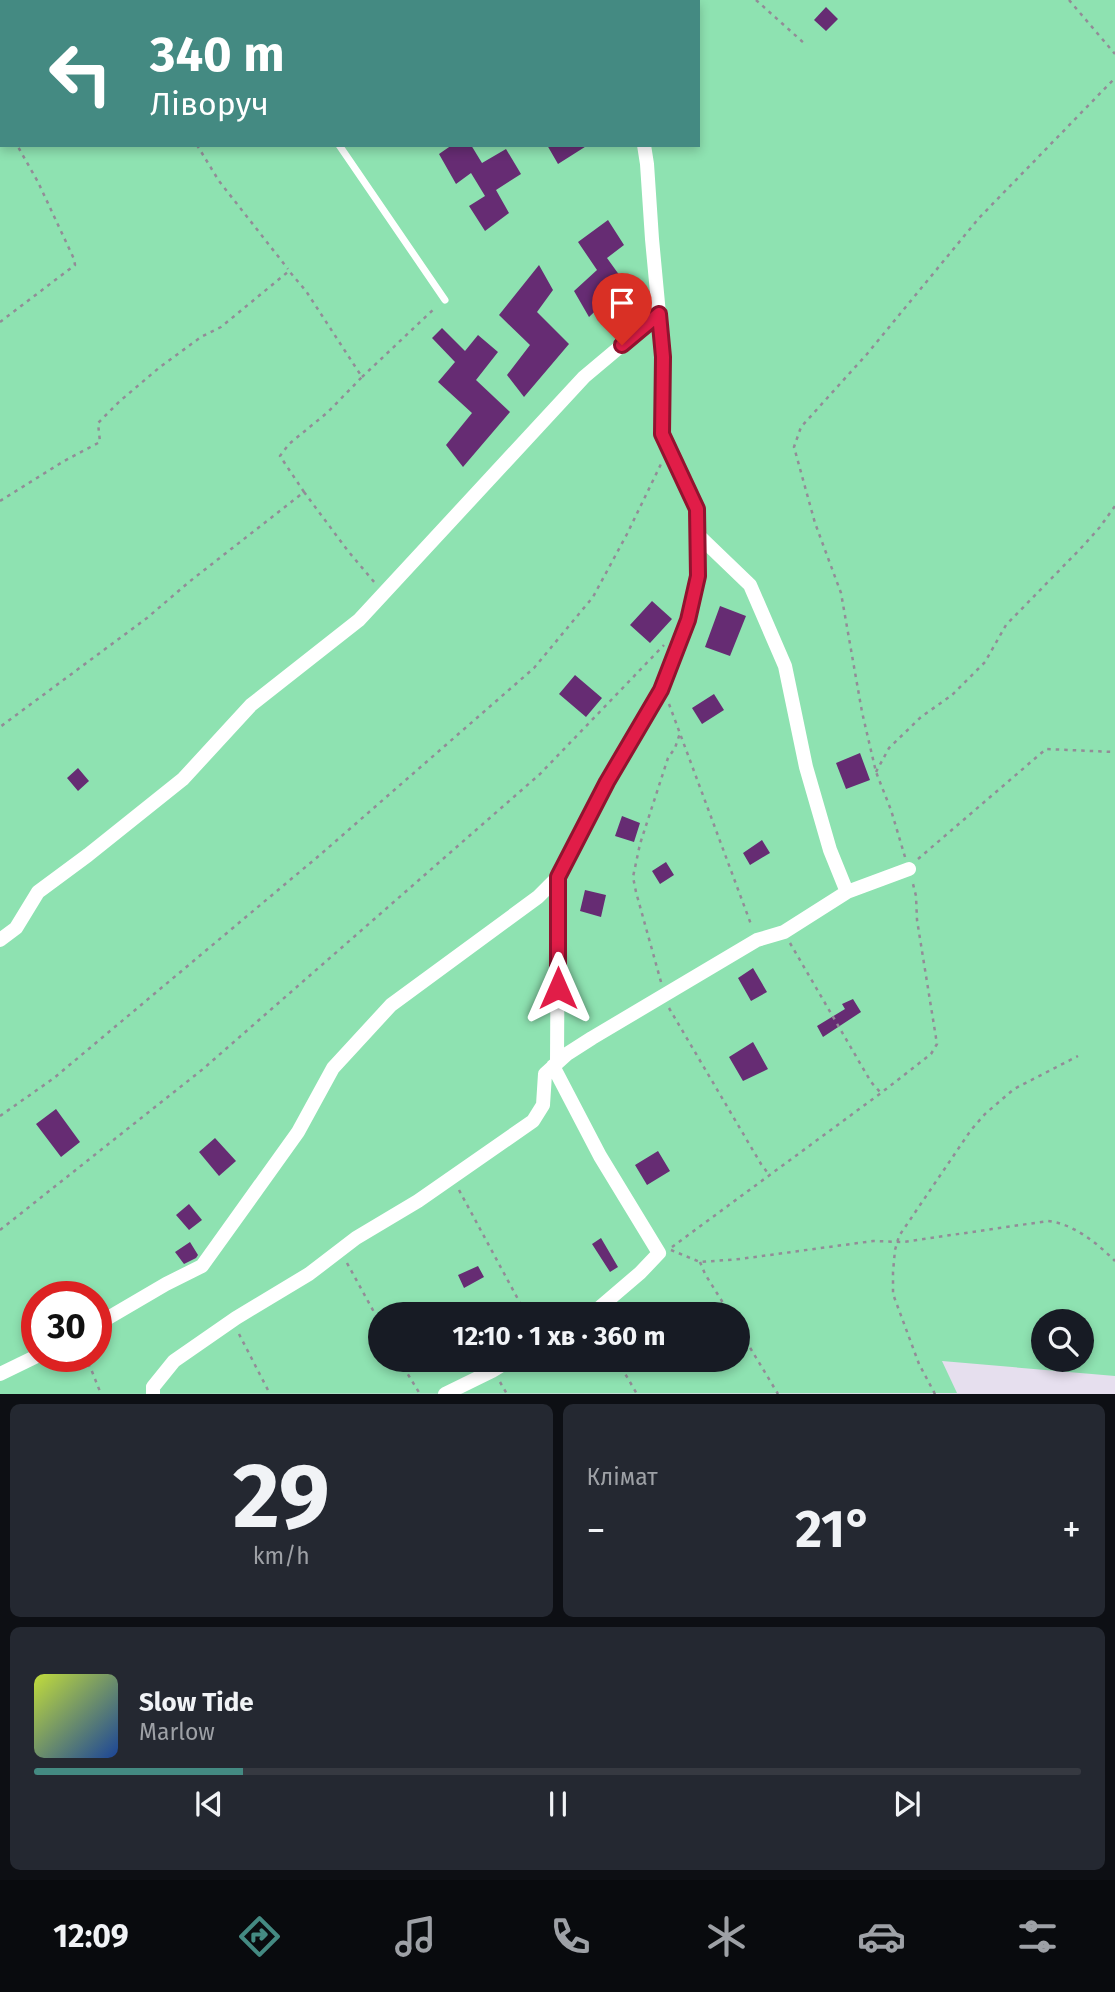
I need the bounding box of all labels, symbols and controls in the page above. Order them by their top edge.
text: 340 m [150,25,285,84]
icon: left [35,28,126,119]
text: Ліворуч [150,85,269,123]
pin [592,273,652,345]
icon: arrive [603,284,641,322]
position arrow [521,951,595,1025]
speed limit sign: 30 [21,1281,112,1372]
map controls [1031,1309,1094,1372]
button: search [1031,1309,1094,1372]
text: 12:10 · 1 хв · 360 m [453,1321,665,1352]
text: 29 [233,1442,330,1551]
text: Клімат [587,1463,658,1491]
text: 21° [795,1498,872,1561]
text: − [587,1507,606,1553]
text: + [1062,1507,1081,1553]
text: km/h [253,1542,310,1570]
text: Slow Tide [139,1687,254,1718]
text: Marlow [139,1718,215,1746]
icon: previous [190,1785,228,1823]
icon: pause [539,1785,577,1823]
icon: next [888,1785,926,1823]
icon: directions [235,1912,284,1961]
icon: music [391,1912,440,1961]
icon: phone [546,1912,595,1961]
icon: climate [702,1912,751,1961]
icon: car [857,1912,906,1961]
icon: filters [1013,1912,1062,1961]
text: 12:09 [53,1917,129,1955]

